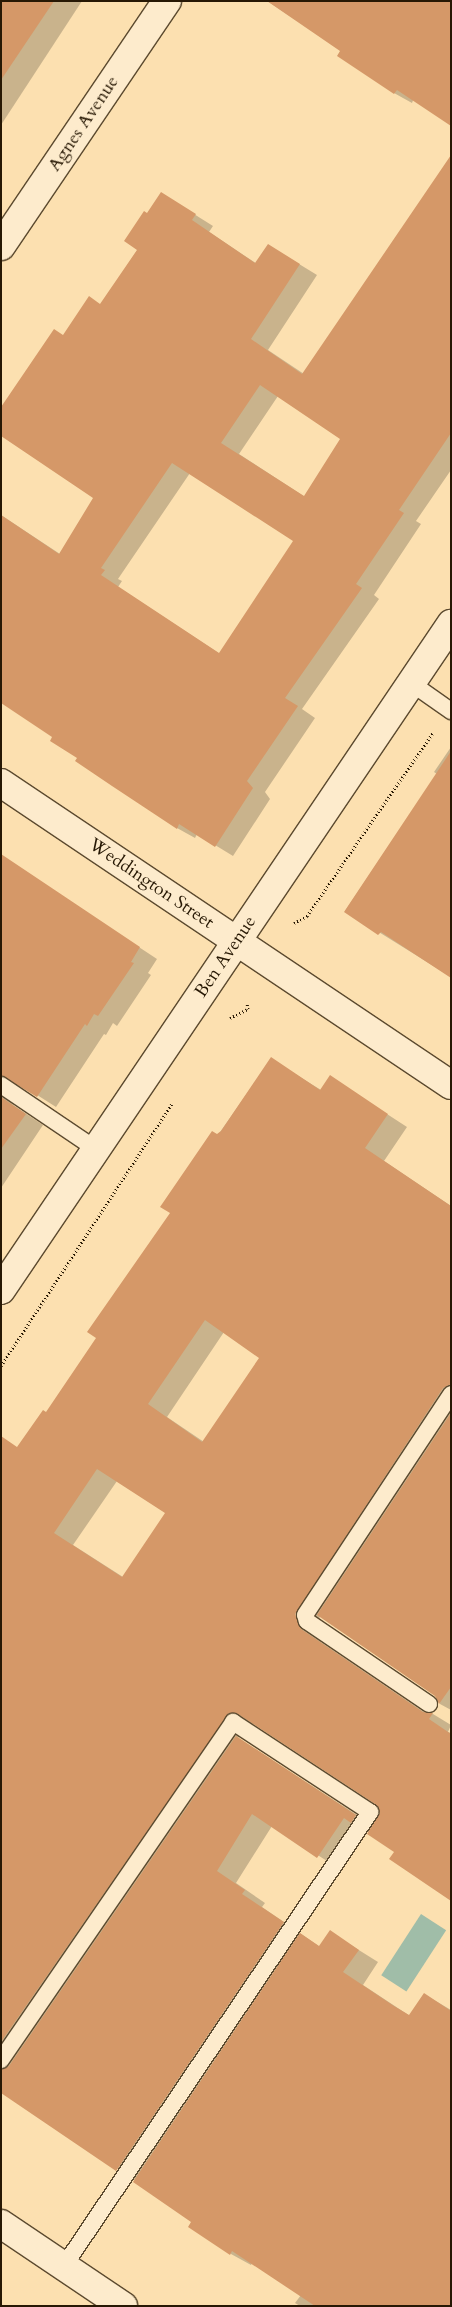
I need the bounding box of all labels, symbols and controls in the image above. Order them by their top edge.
street label: Agnes Avenue [44,72,124,176]
street label: Weddington Street [84,834,218,934]
street label: Ben Avenue [191,912,261,1002]

